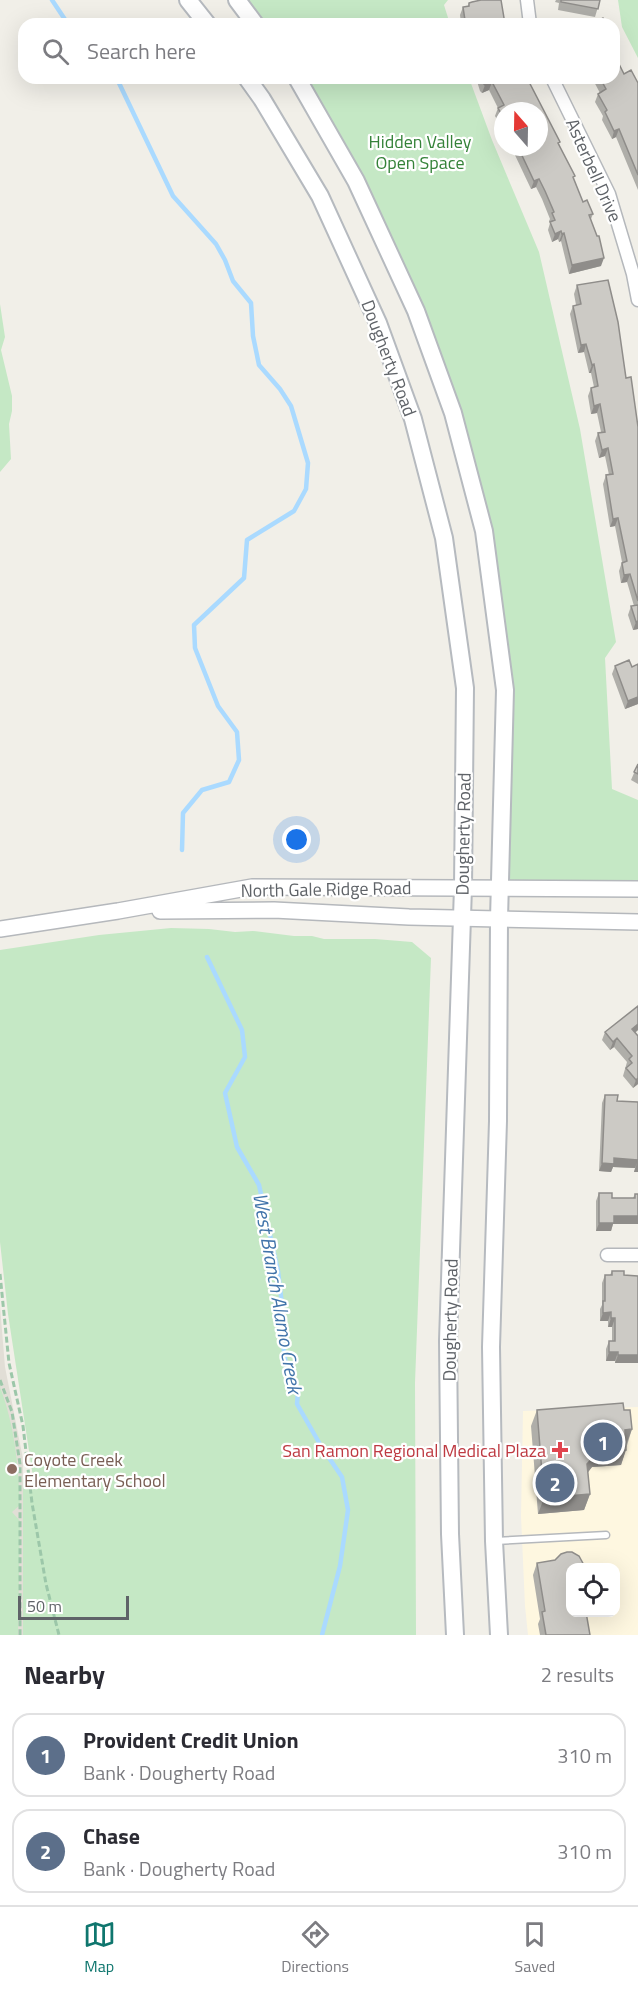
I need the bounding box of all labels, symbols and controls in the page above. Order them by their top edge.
search box [18,18,620,84]
text: Search here [87,34,196,68]
icon: search [39,35,72,68]
north arrow [494,102,548,156]
street label: Asterbell Drive [559,114,629,226]
park label: Hidden Valley Open Space [369,128,472,176]
street label: Dougherty Road [354,296,424,420]
street label: Dougherty Road [448,772,478,896]
your location [282,825,311,854]
street label: North Gale Ridge Road [240,874,412,904]
water label: West Branch Alamo Creek [245,1190,311,1398]
street label: Dougherty Road [435,1258,465,1382]
pin: 1 [584,1420,622,1464]
place label: San Ramon Regional Medical Plaza [282,1437,546,1464]
marker: San Ramon Regional Medical Plaza [551,1441,569,1459]
place label: Coyote Creek Elementary School [24,1446,166,1494]
pin: 2 [536,1460,574,1506]
marker: Coyote Creek Elementary School [5,1462,19,1476]
map controls [566,1563,620,1617]
button: locate [566,1563,620,1617]
scale bar [18,1593,129,1620]
text: 50 m [27,1594,62,1618]
text: Nearby [24,1655,105,1694]
text: 2 results [541,1659,614,1690]
text: Provident Credit Union [83,1723,299,1757]
text: 1 [40,1740,51,1771]
text: 310 m [557,1740,612,1771]
text: Bank · Dougherty Road [83,1757,275,1788]
text: Chase [83,1819,140,1853]
text: 2 [40,1836,51,1867]
text: 310 m [557,1836,612,1867]
text: Bank · Dougherty Road [83,1853,275,1884]
tab: Map [83,1918,116,1978]
tab: Directions [281,1918,349,1978]
tab: Saved [515,1918,555,1978]

